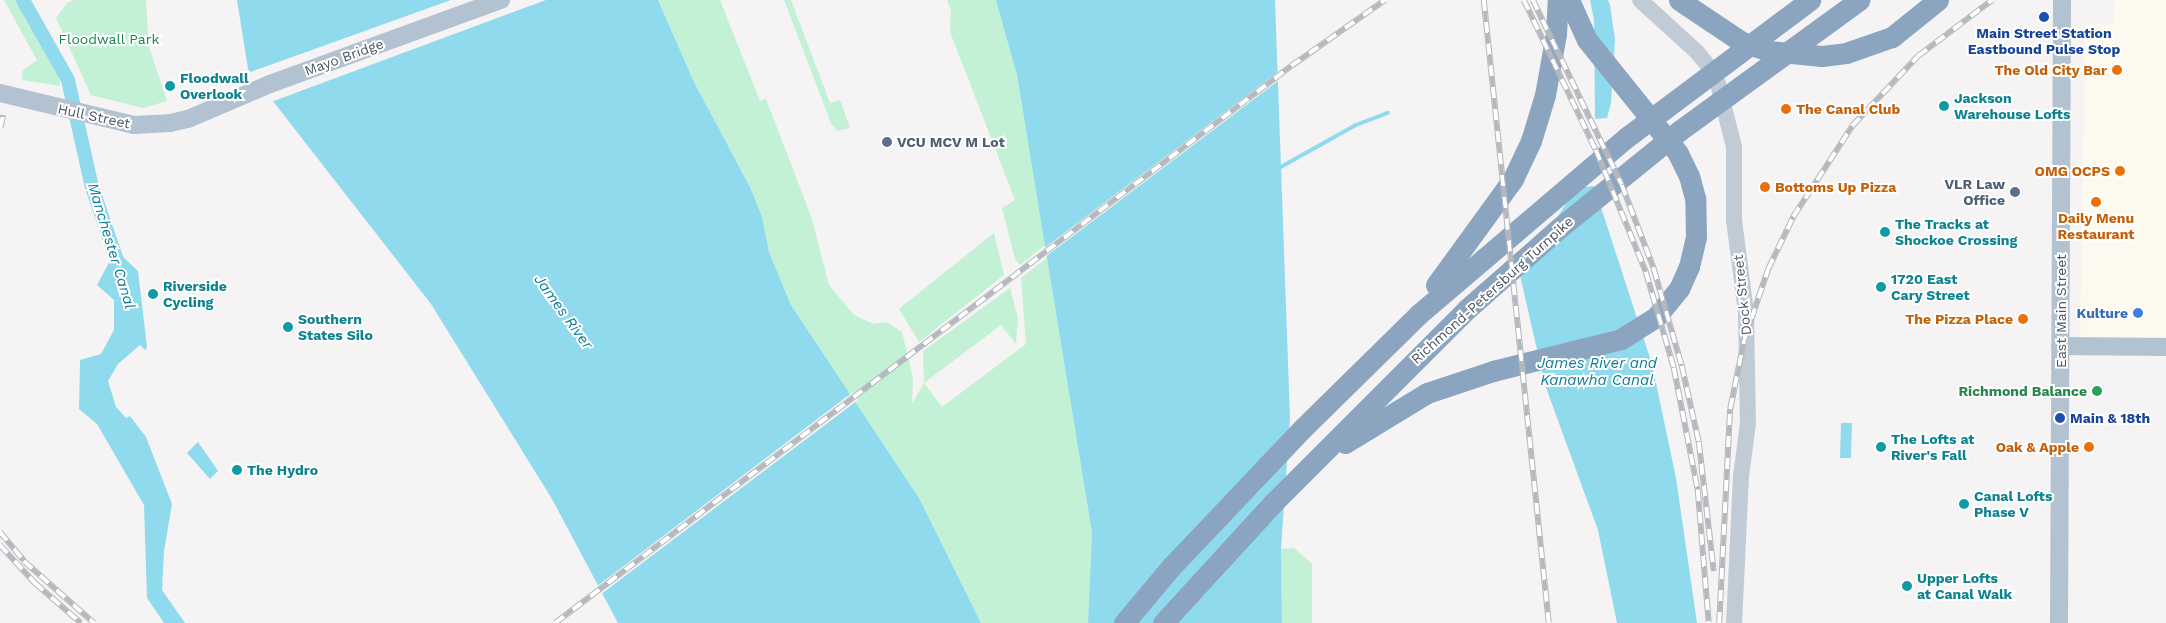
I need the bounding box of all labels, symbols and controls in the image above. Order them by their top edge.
marker: Main Street Station Eastbound Pulse Stop [2038,11,2050,23]
place label: Main Street Station Eastbound Pulse Stop [1968,25,2120,58]
park label: Floodwall Park [58,31,160,47]
street label: Mayo Bridge [302,35,386,79]
place label: The Old City Bar [1994,62,2107,78]
marker: The Old City Bar [2111,64,2123,76]
place label: Floodwall Overlook [180,70,248,102]
marker: Floodwall Overlook [164,80,176,92]
place label: Jackson Warehouse Lofts [1954,90,2070,122]
street label: Hull Street [56,100,132,132]
marker: Jackson Warehouse Lofts [1938,100,1950,112]
place label: The Canal Club [1796,101,1900,117]
marker: The Canal Club [1780,103,1792,115]
place label: VCU MCV M Lot [897,134,1005,150]
marker: VCU MCV M Lot [881,136,893,148]
place label: OMG OCPS [2035,163,2110,179]
marker: OMG OCPS [2114,165,2126,177]
place label: VLR Law Office [1944,176,2005,208]
place label: Bottoms Up Pizza [1775,179,1896,195]
water label: Manchester Canal [83,181,139,311]
marker: Bottoms Up Pizza [1759,181,1771,193]
marker: VLR Law Office [2009,186,2021,198]
marker: Daily Menu Restaurant [2090,196,2102,208]
place label: Daily Menu Restaurant [2058,210,2134,242]
street label: Richmond-Petersburg Turnpike [1407,213,1577,367]
place label: The Tracks at Shockoe Crossing [1895,216,2017,248]
marker: The Tracks at Shockoe Crossing [1879,226,1891,238]
street label: Dock Street [1729,254,1755,336]
street label: East Main Street [2053,254,2069,368]
water label: James River [530,271,596,353]
place label: 1720 East Cary Street [1891,271,1970,304]
place label: Riverside Cycling [163,278,227,310]
marker: 1720 East Cary Street [1875,281,1887,293]
marker: Riverside Cycling [147,288,159,300]
place label: Kulture [2077,305,2128,321]
marker: Kulture [2132,307,2144,319]
place label: Southern States Silo [298,311,373,344]
place label: The Pizza Place [1905,311,2013,327]
marker: The Pizza Place [2017,313,2029,325]
marker: Southern States Silo [282,321,294,333]
water label: James River and Kanawha Canal [1537,354,1657,389]
place label: Richmond Balance [1958,383,2087,399]
marker: Richmond Balance [2091,385,2103,397]
place label: Main & 18th [2070,410,2150,426]
marker: Main & 18th [2054,412,2066,424]
place label: The Lofts at River's Fall [1891,431,1974,464]
place label: Oak & Apple [1995,439,2079,455]
marker: The Lofts at River's Fall [1875,441,1887,453]
marker: Oak & Apple [2083,441,2095,453]
place label: The Hydro [247,462,318,478]
marker: The Hydro [231,464,243,476]
place label: Canal Lofts Phase V [1974,488,2053,520]
marker: Canal Lofts Phase V [1958,498,1970,510]
place label: Upper Lofts at Canal Walk [1917,570,2013,602]
marker: Upper Lofts at Canal Walk [1901,580,1913,592]

